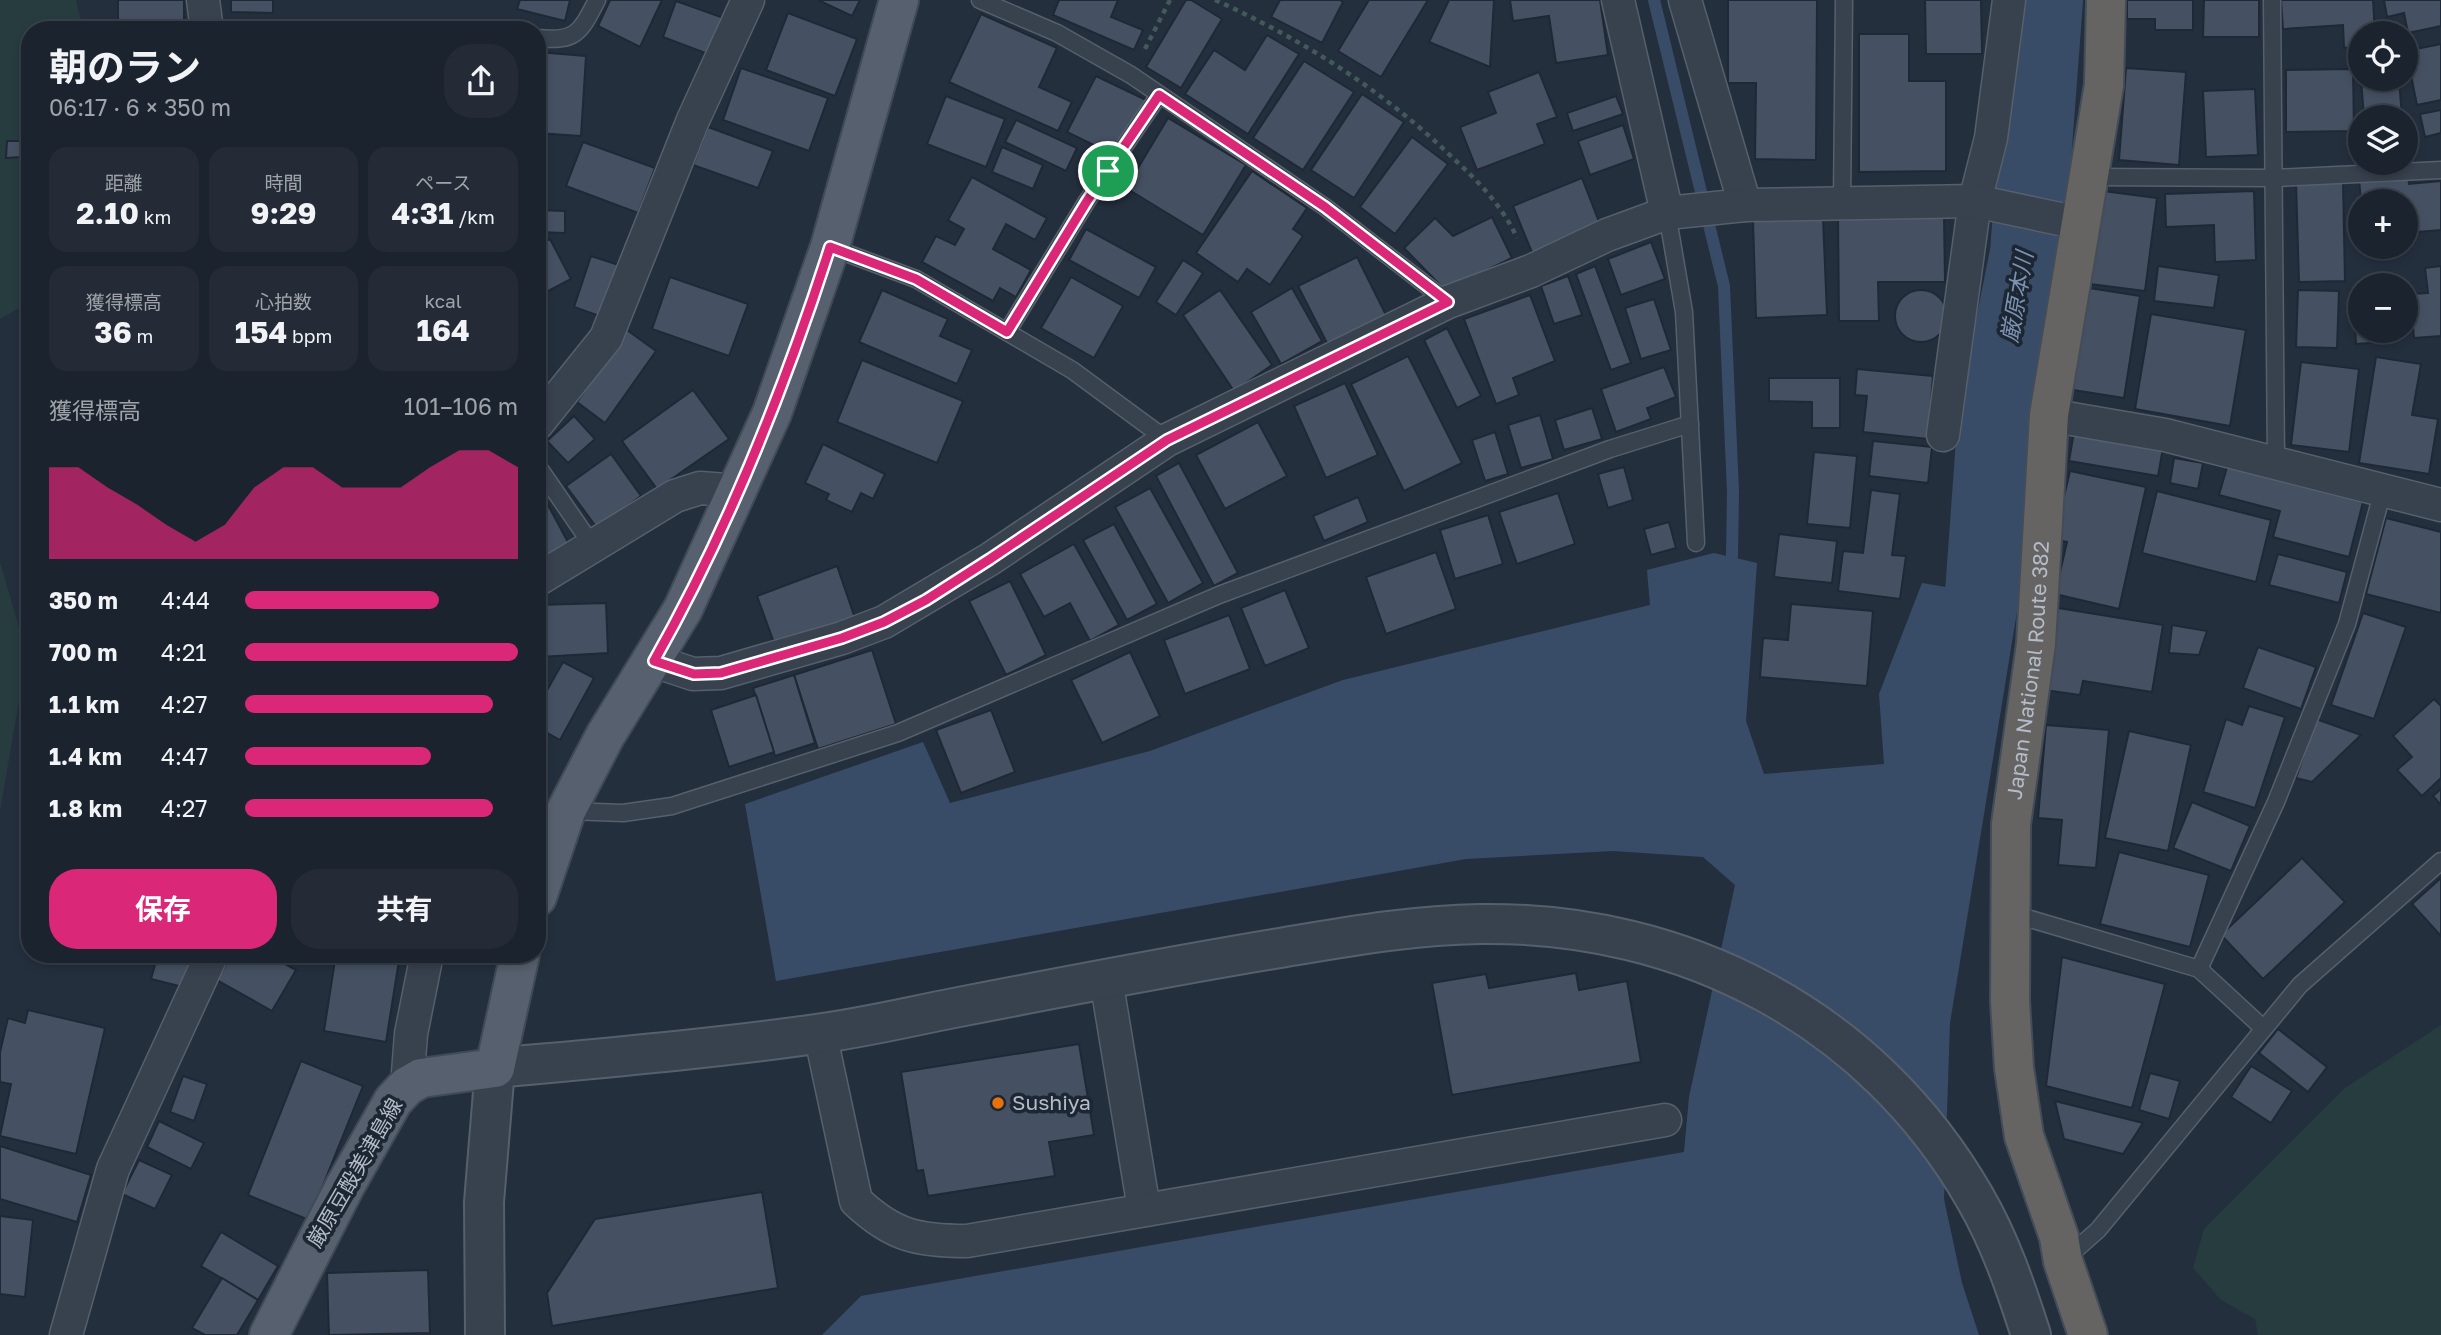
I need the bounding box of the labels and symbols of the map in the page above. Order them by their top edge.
pin [1078,141,1138,201]
water label: 厳原本川 [1994,246,2038,345]
street label: Japan National Route 382 [2001,540,2054,801]
place label: Sushiya [1012,1089,1091,1115]
street label: 厳原豆酘美津島線 [301,1093,407,1252]
marker: Sushiya [990,1095,1006,1111]

